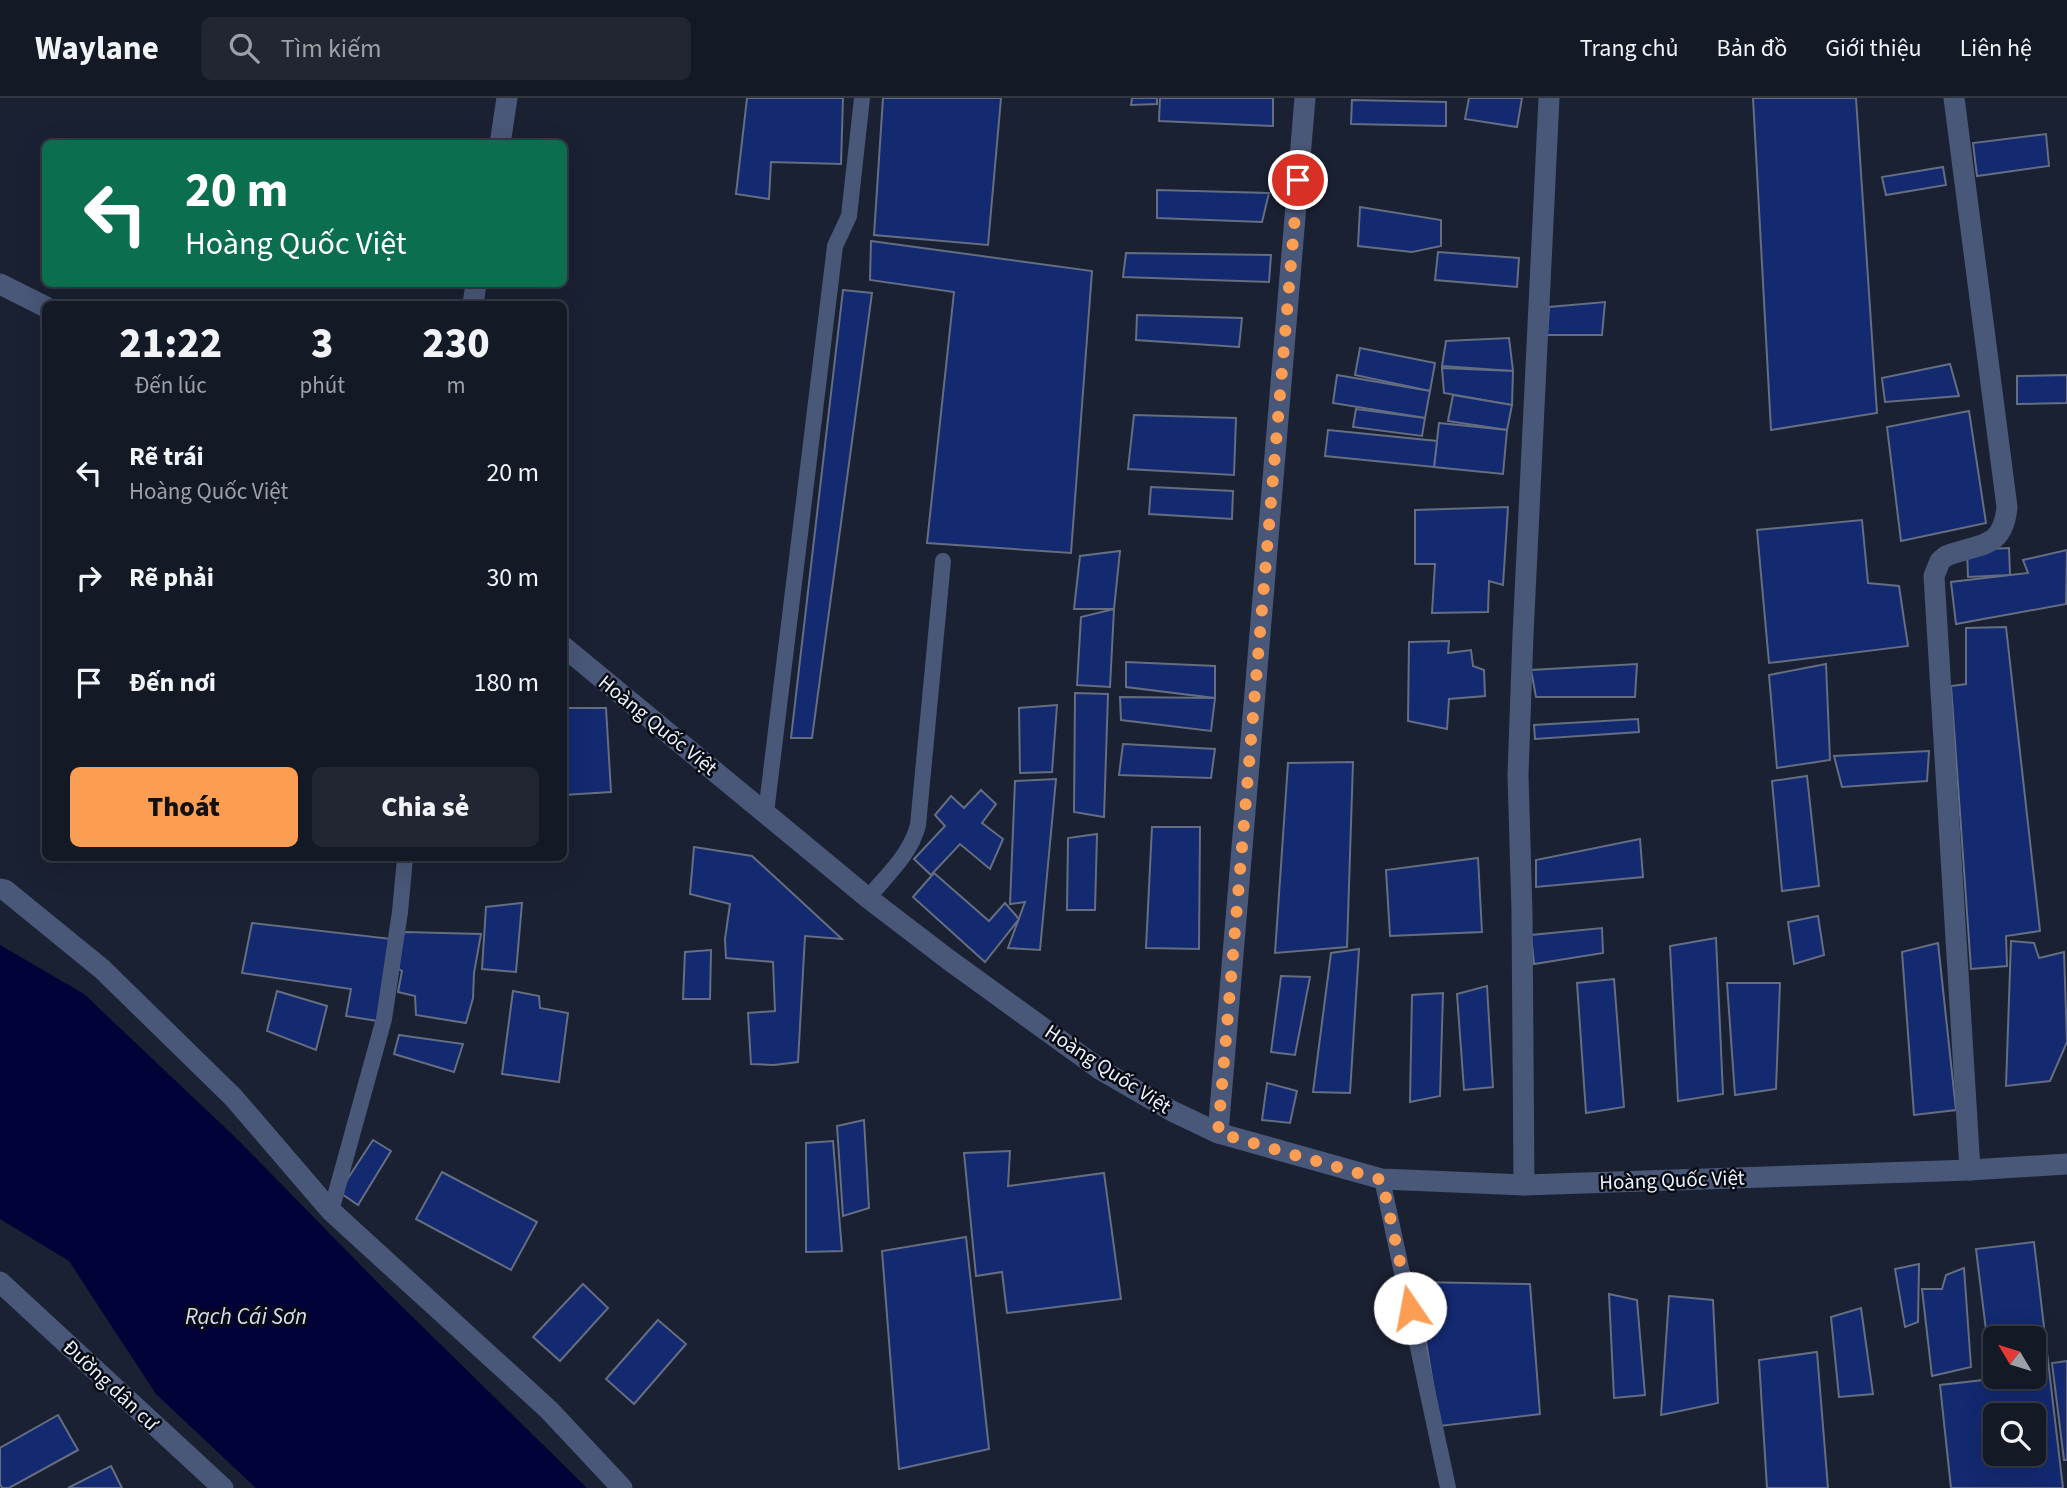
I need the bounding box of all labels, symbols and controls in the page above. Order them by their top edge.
search box [201,17,691,80]
text: Waylane [35,25,159,72]
icon: search [225,29,263,67]
text: Tìm kiếm [281,30,382,67]
text: Trang chủ [1580,31,1679,66]
text: Bản đồ [1717,31,1787,66]
text: Giới thiệu [1825,31,1922,66]
text: Liên hệ [1960,31,2032,66]
pin [1268,150,1328,210]
text: 20 m [185,156,289,226]
icon: arrive [1279,161,1317,199]
icon: left [70,168,161,259]
text: Hoàng Quốc Việt [185,221,407,267]
text: 21:22 [119,314,222,374]
text: 3 [311,314,333,374]
text: 230 [422,314,490,374]
text: Đến lúc [135,369,207,402]
text: phút [299,369,345,402]
text: m [446,369,466,402]
text: Rẽ trái [129,438,204,475]
icon: left [70,454,108,492]
text: 20 m [486,454,539,491]
text: Hoàng Quốc Việt [129,475,288,508]
icon: right [70,559,108,597]
text: Rẽ phải [129,559,214,596]
text: 30 m [486,559,539,596]
icon: arrive [70,664,108,702]
text: Đến nơi [129,664,216,701]
text: 180 m [473,664,539,701]
street label: Hoàng Quốc Việt [592,668,724,782]
button: Thoát [70,767,298,847]
button: Chia sẻ [312,767,539,847]
street label: Hoàng Quốc Việt [1039,1017,1177,1121]
street label: Hoàng Quốc Việt [1599,1162,1745,1198]
position arrow [1373,1271,1447,1345]
water label: Rạch Cái Sơn [185,1300,307,1333]
north arrow [1983,1326,2046,1390]
map controls [1983,1326,2046,1466]
street label: Đường dân cư [56,1333,166,1438]
button: search [1983,1403,2046,1466]

